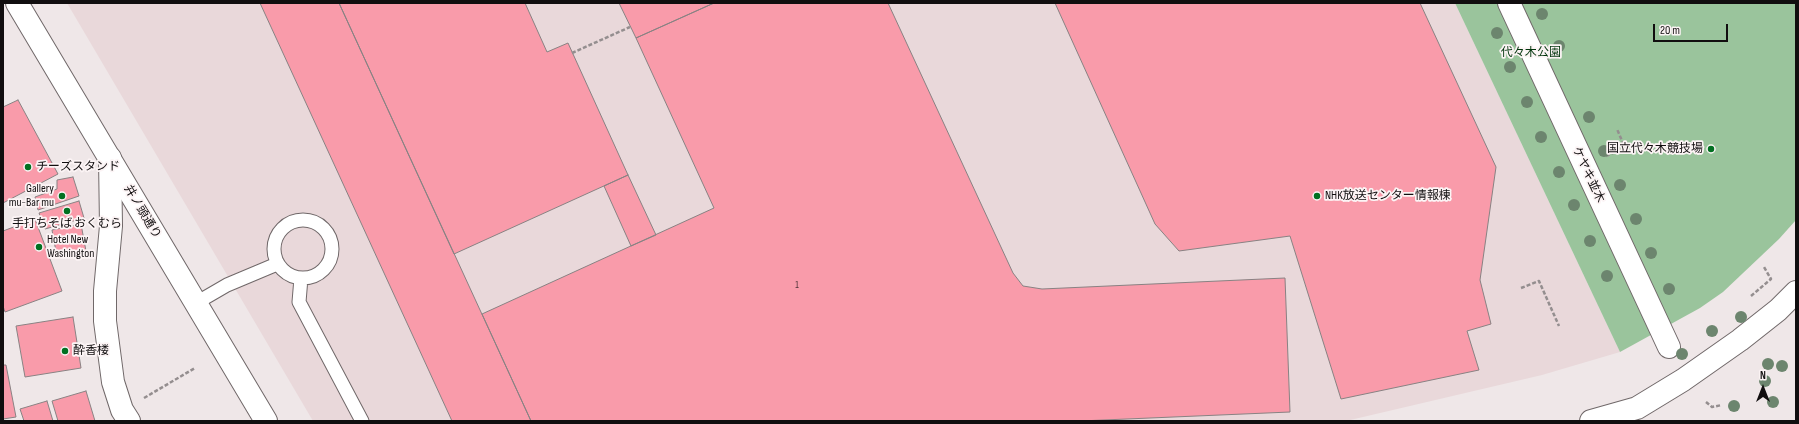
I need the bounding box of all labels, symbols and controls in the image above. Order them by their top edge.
scale bar [1655,16,1730,42]
text: 20 m [1660,23,1680,38]
park label: 代々木公園 [1501,46,1561,60]
place label: 国立代々木競技場 [1607,142,1703,156]
marker: 国立代々木競技場 [1706,144,1716,154]
street label: ケヤキ並木 [1569,145,1607,205]
place label: チーズスタンド [36,160,120,174]
marker: チーズスタンド [23,162,33,172]
place label: Gallery mu-Bar mu [9,182,54,210]
street label: 井ノ頭通り [120,183,164,241]
place label: NHK放送センター情報棟 [1325,189,1451,203]
marker: Gallery mu-Bar mu [57,191,67,201]
marker: NHK放送センター情報棟 [1312,191,1322,201]
marker: 手打ちそば おくむら [62,206,72,216]
place label: 手打ちそば おくむら [12,217,122,231]
place label: Hotel New Washington [47,233,94,261]
marker: Hotel New Washington [34,242,44,252]
house number: 1 [795,279,799,291]
place label: 酔香楼 [73,344,109,358]
marker: 酔香楼 [60,346,70,356]
north arrow [1743,368,1783,408]
text: N [1760,369,1766,382]

